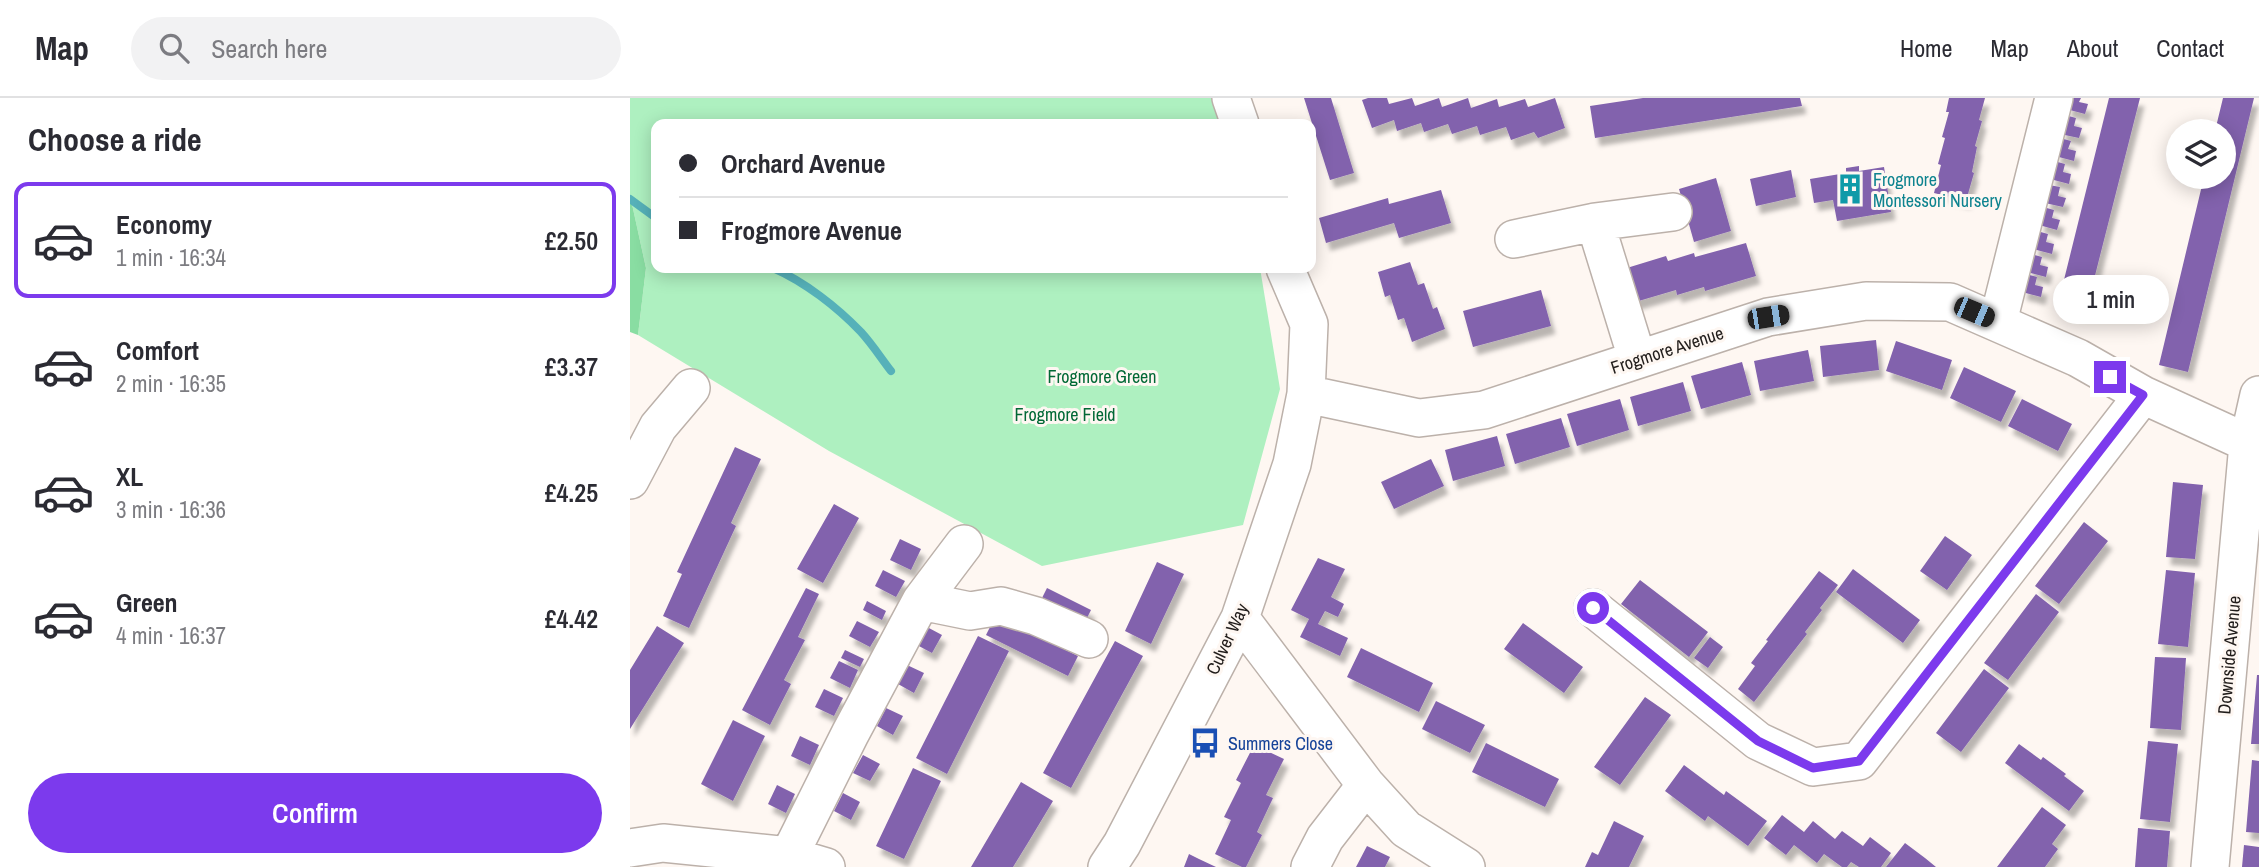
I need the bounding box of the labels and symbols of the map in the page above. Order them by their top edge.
place label: Frogmore Montessori Nursery [1873,167,2002,213]
building icon: Frogmore Montessori Nursery [1833,172,1867,206]
callout: 1 min [2052,275,2168,324]
car [1951,294,1998,330]
car [1746,303,1791,331]
street label: Frogmore Avenue [1607,320,1727,380]
route end [2094,361,2126,393]
park label: Frogmore Green [1047,364,1157,389]
park label: Frogmore Field [1015,402,1115,427]
route start [1577,592,1609,624]
street label: Downside Avenue [2211,595,2247,715]
street label: Culver Way [1200,599,1255,679]
bus stop icon: Summers Close [1188,726,1222,760]
place label: Summers Close [1228,731,1333,756]

